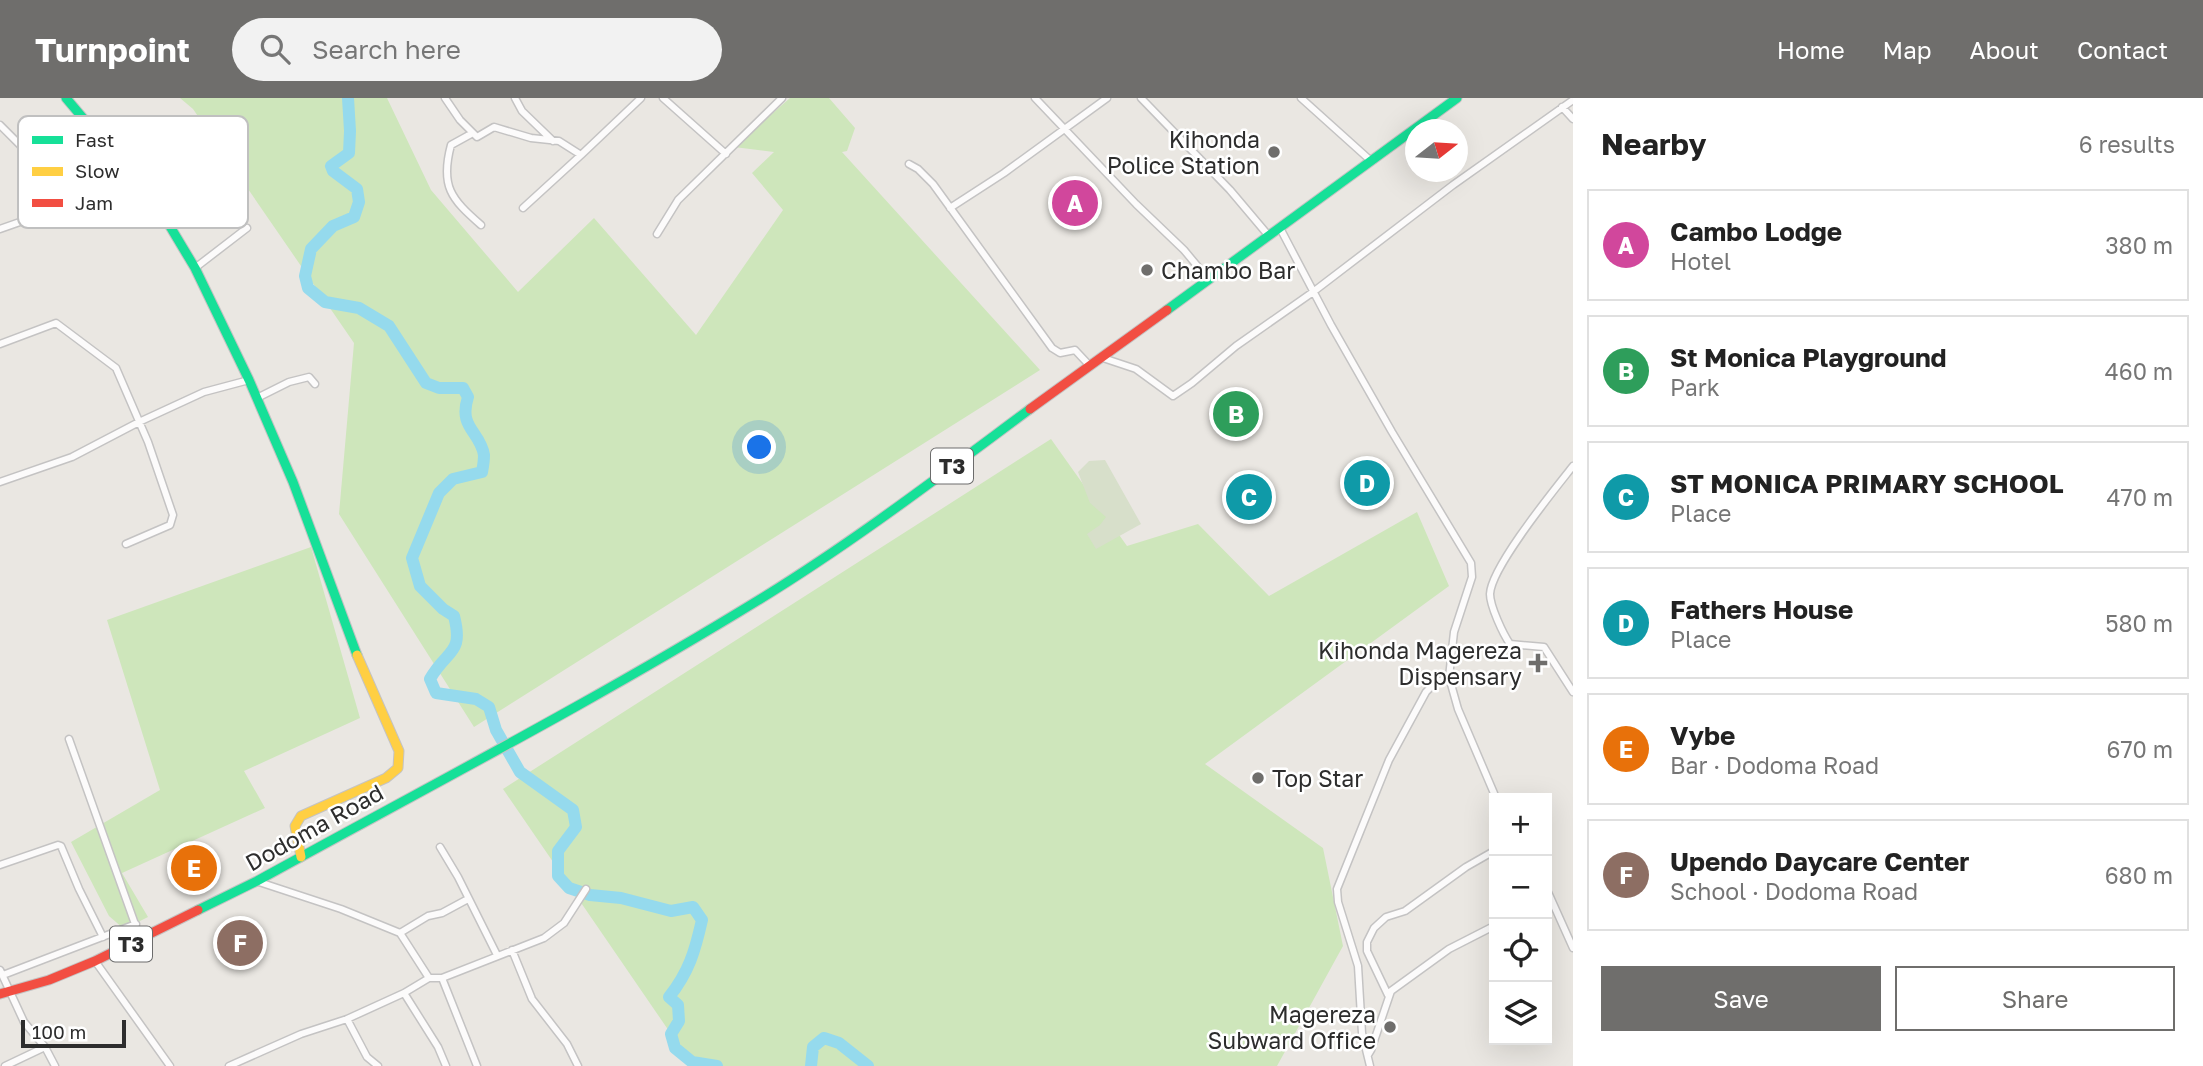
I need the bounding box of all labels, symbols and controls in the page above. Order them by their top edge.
search box [232,18,722,81]
text: Turnpoint [35,30,190,69]
icon: search [256,30,294,68]
text: Search here [312,34,461,65]
text: Home [1777,35,1845,64]
text: Map [1883,35,1932,64]
text: About [1970,35,2039,64]
text: Contact [2077,35,2168,64]
legend [18,116,248,228]
north arrow [1405,119,1468,182]
place label: Kihonda Police Station [1107,125,1260,179]
text: Nearby [1601,126,1706,162]
text: Fast [75,128,114,151]
text: 6 results [2079,130,2175,158]
marker: Kihonda Police Station [1266,144,1282,160]
text: Slow [75,159,120,182]
pin: A [1052,177,1098,229]
text: Jam [75,191,113,214]
text: Cambo Lodge [1670,216,1842,247]
text: A [1618,231,1634,259]
text: 380 m [2105,231,2173,259]
text: Hotel [1670,247,1731,275]
place label: Chambo Bar [1161,256,1295,284]
marker: Chambo Bar [1139,262,1155,278]
text: St Monica Playground [1670,342,1947,373]
text: B [1618,357,1634,385]
text: 460 m [2105,357,2173,385]
text: Park [1670,373,1720,401]
pin: B [1213,388,1259,440]
your location [742,430,776,464]
road number: T3 [931,448,973,484]
pin: D [1344,457,1390,509]
text: ST MONICA PRIMARY SCHOOL [1670,468,2064,499]
pin: C [1226,471,1272,523]
text: C [1618,483,1634,511]
text: 470 m [2106,483,2173,511]
text: Place [1670,499,1731,527]
text: Fathers House [1670,594,1853,625]
text: D [1618,609,1634,637]
text: 580 m [2105,609,2173,637]
text: Place [1670,625,1731,653]
place label: Kihonda Magereza Dispensary [1318,636,1522,690]
marker: Kihonda Magereza Dispensary [1528,653,1548,673]
text: Vybe [1670,720,1735,751]
text: E [1619,735,1633,763]
text: 670 m [2107,735,2173,763]
text: Bar · Dodoma Road [1670,751,1879,779]
place label: Top Star [1272,764,1363,792]
marker: Top Star [1250,770,1266,786]
street label: Dodoma Road [240,778,388,876]
map controls [1489,793,1552,1045]
button: + [1489,793,1552,856]
pin: E [171,842,217,894]
text: Upendo Daycare Center [1670,846,1970,877]
button: − [1489,856,1552,919]
text: F [1619,861,1633,889]
text: 680 m [2105,861,2173,889]
text: School · Dodoma Road [1670,877,1918,905]
pin: F [217,917,263,969]
button: locate [1489,919,1552,982]
road number: T3 [110,926,152,962]
button: Save [1601,966,1881,1031]
button: Share [1895,966,2175,1031]
button: layers [1489,982,1552,1045]
place label: Magereza Subward Office [1208,1000,1376,1054]
scale bar [21,1017,126,1049]
marker: Magereza Subward Office [1382,1019,1398,1035]
text: 100 m [32,1020,86,1043]

